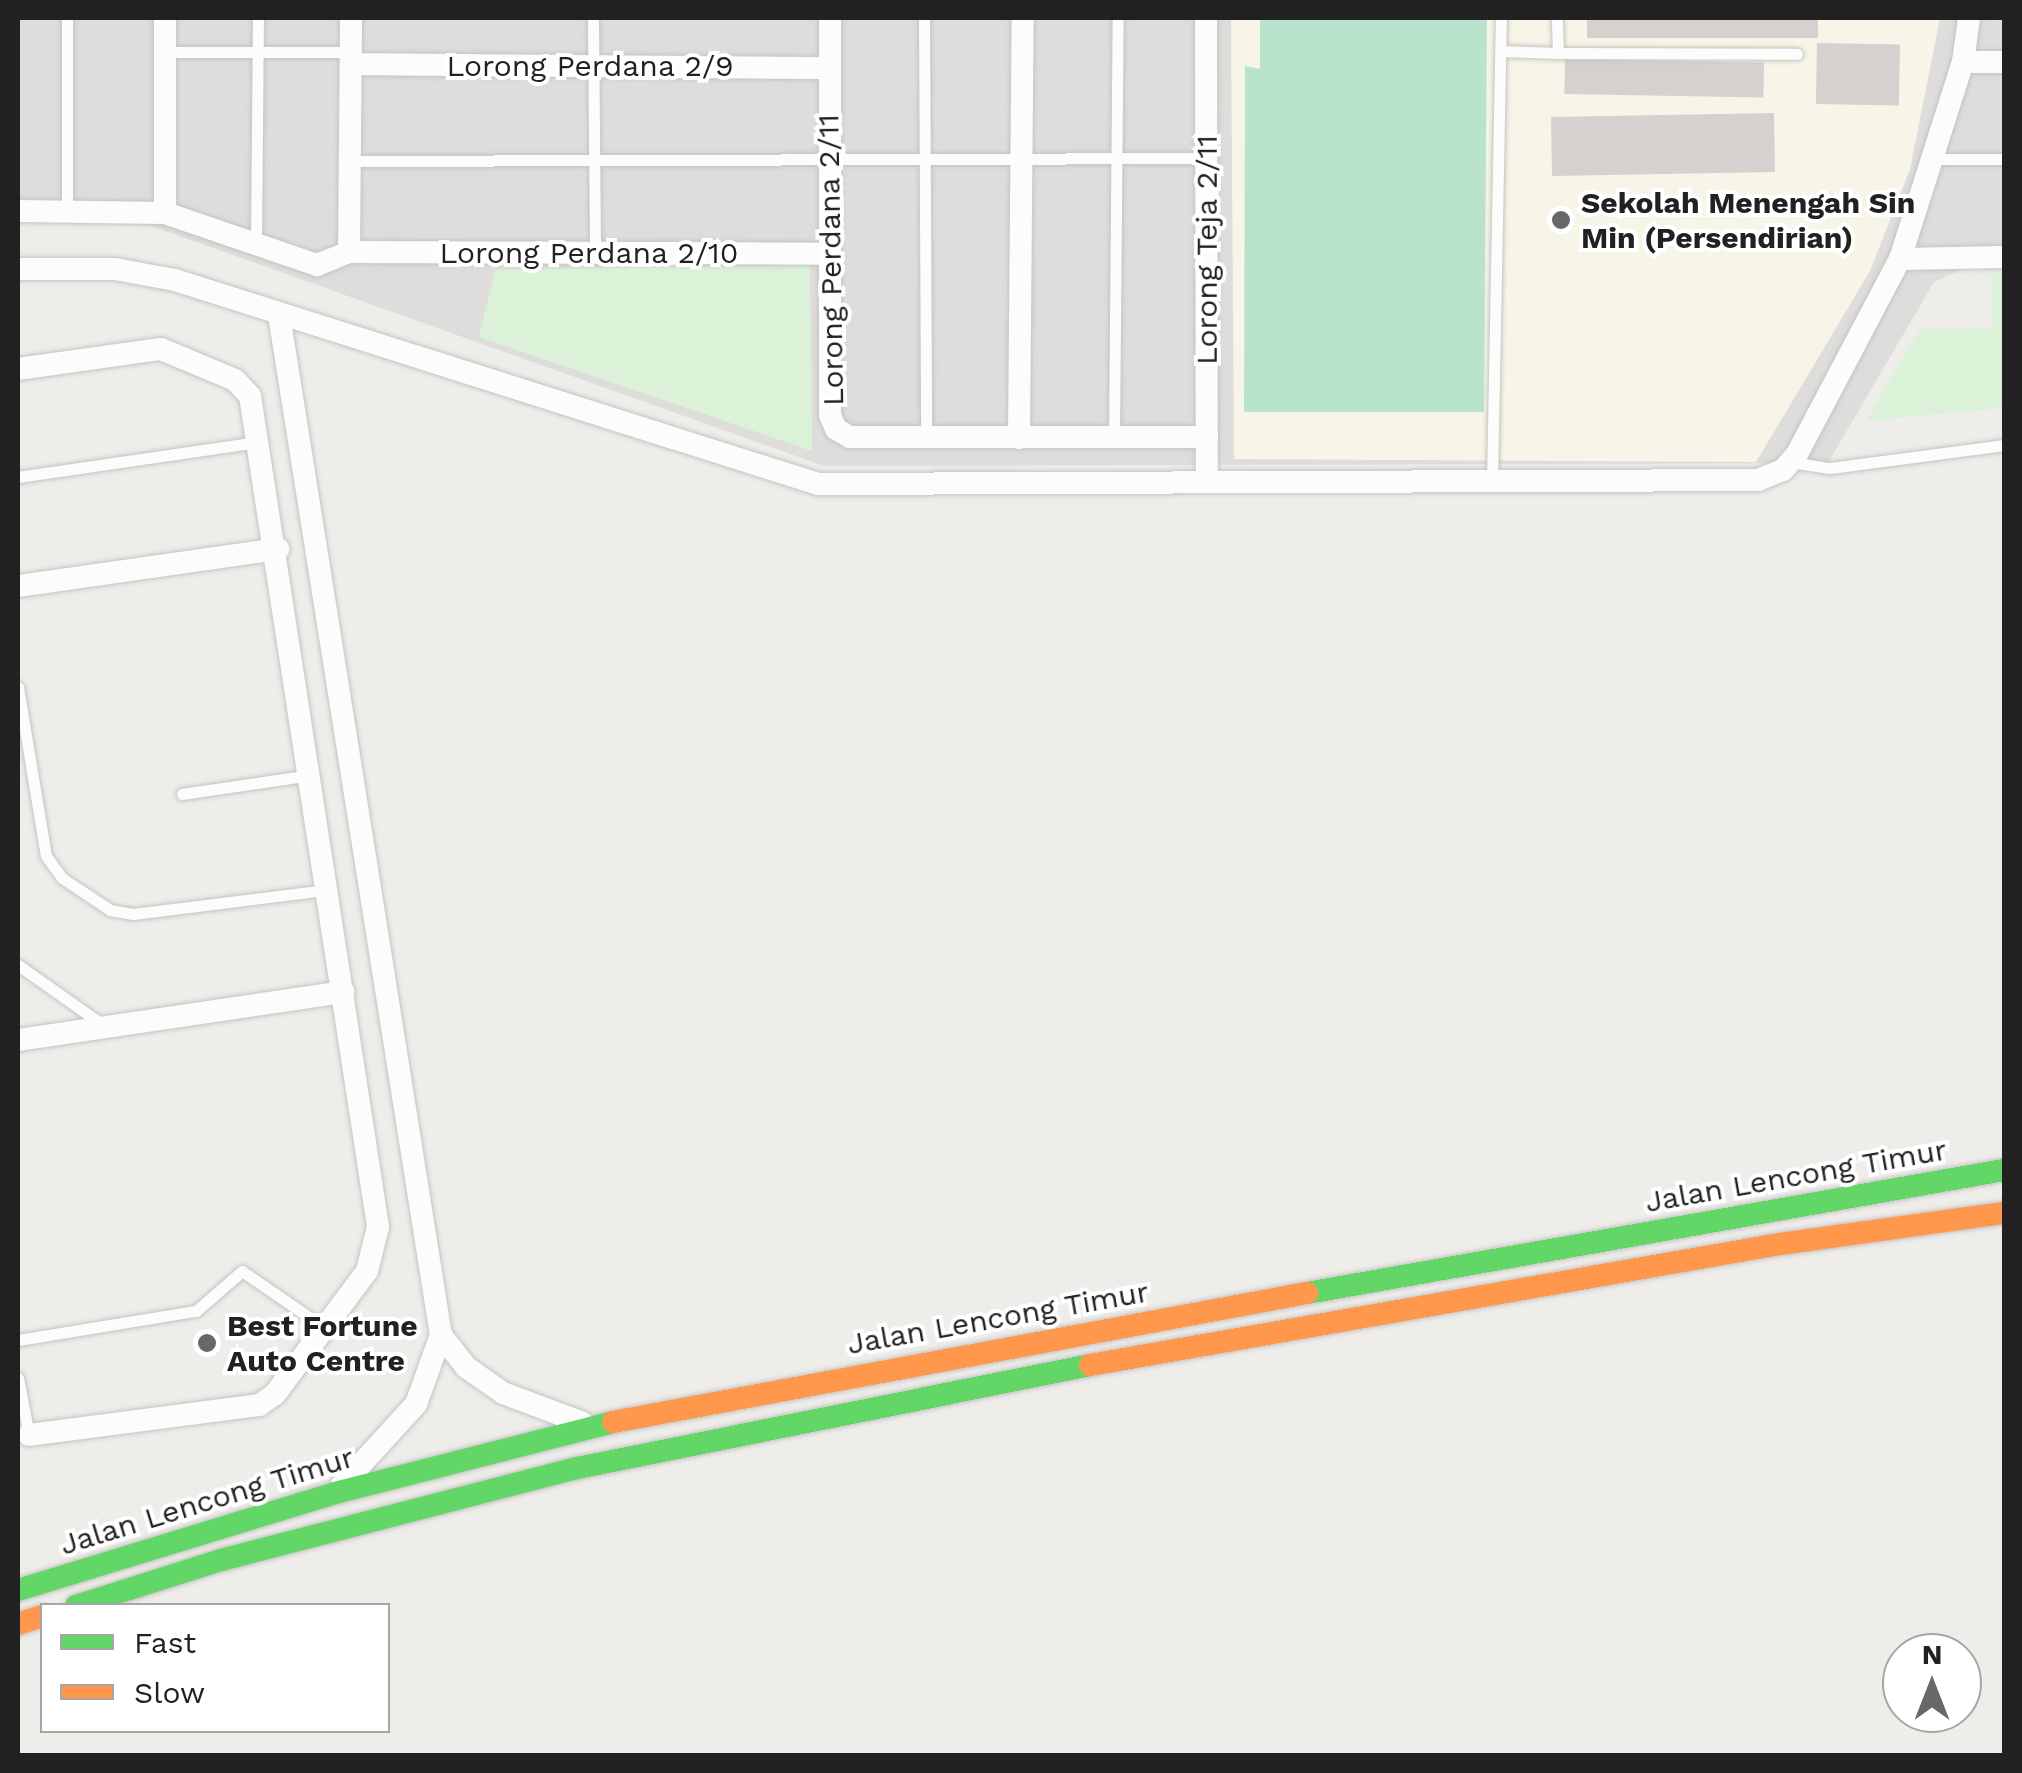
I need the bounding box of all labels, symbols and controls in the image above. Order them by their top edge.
street label: Lorong Perdana 2/9 [446,48,734,84]
street label: Lorong Perdana 2/11 [810,113,852,407]
street label: Lorong Teja 2/11 [1189,134,1225,366]
place label: Sekolah Menengah Sin Min (Persendirian) [1581,185,1915,256]
marker: Sekolah Menengah Sin Min (Persendirian) [1550,209,1572,231]
street label: Lorong Perdana 2/10 [439,235,739,271]
street label: Jalan Lencong Timur [1642,1132,1950,1220]
street label: Jalan Lencong Timur [844,1274,1152,1362]
place label: Best Fortune Auto Centre [227,1308,418,1378]
marker: Best Fortune Auto Centre [196,1332,218,1354]
street label: Jalan Lencong Timur [55,1439,359,1563]
legend [40,1603,390,1733]
text: Fast [134,1625,196,1660]
north arrow [1882,1633,1982,1733]
text: N [1922,1638,1942,1671]
text: Slow [134,1675,205,1710]

